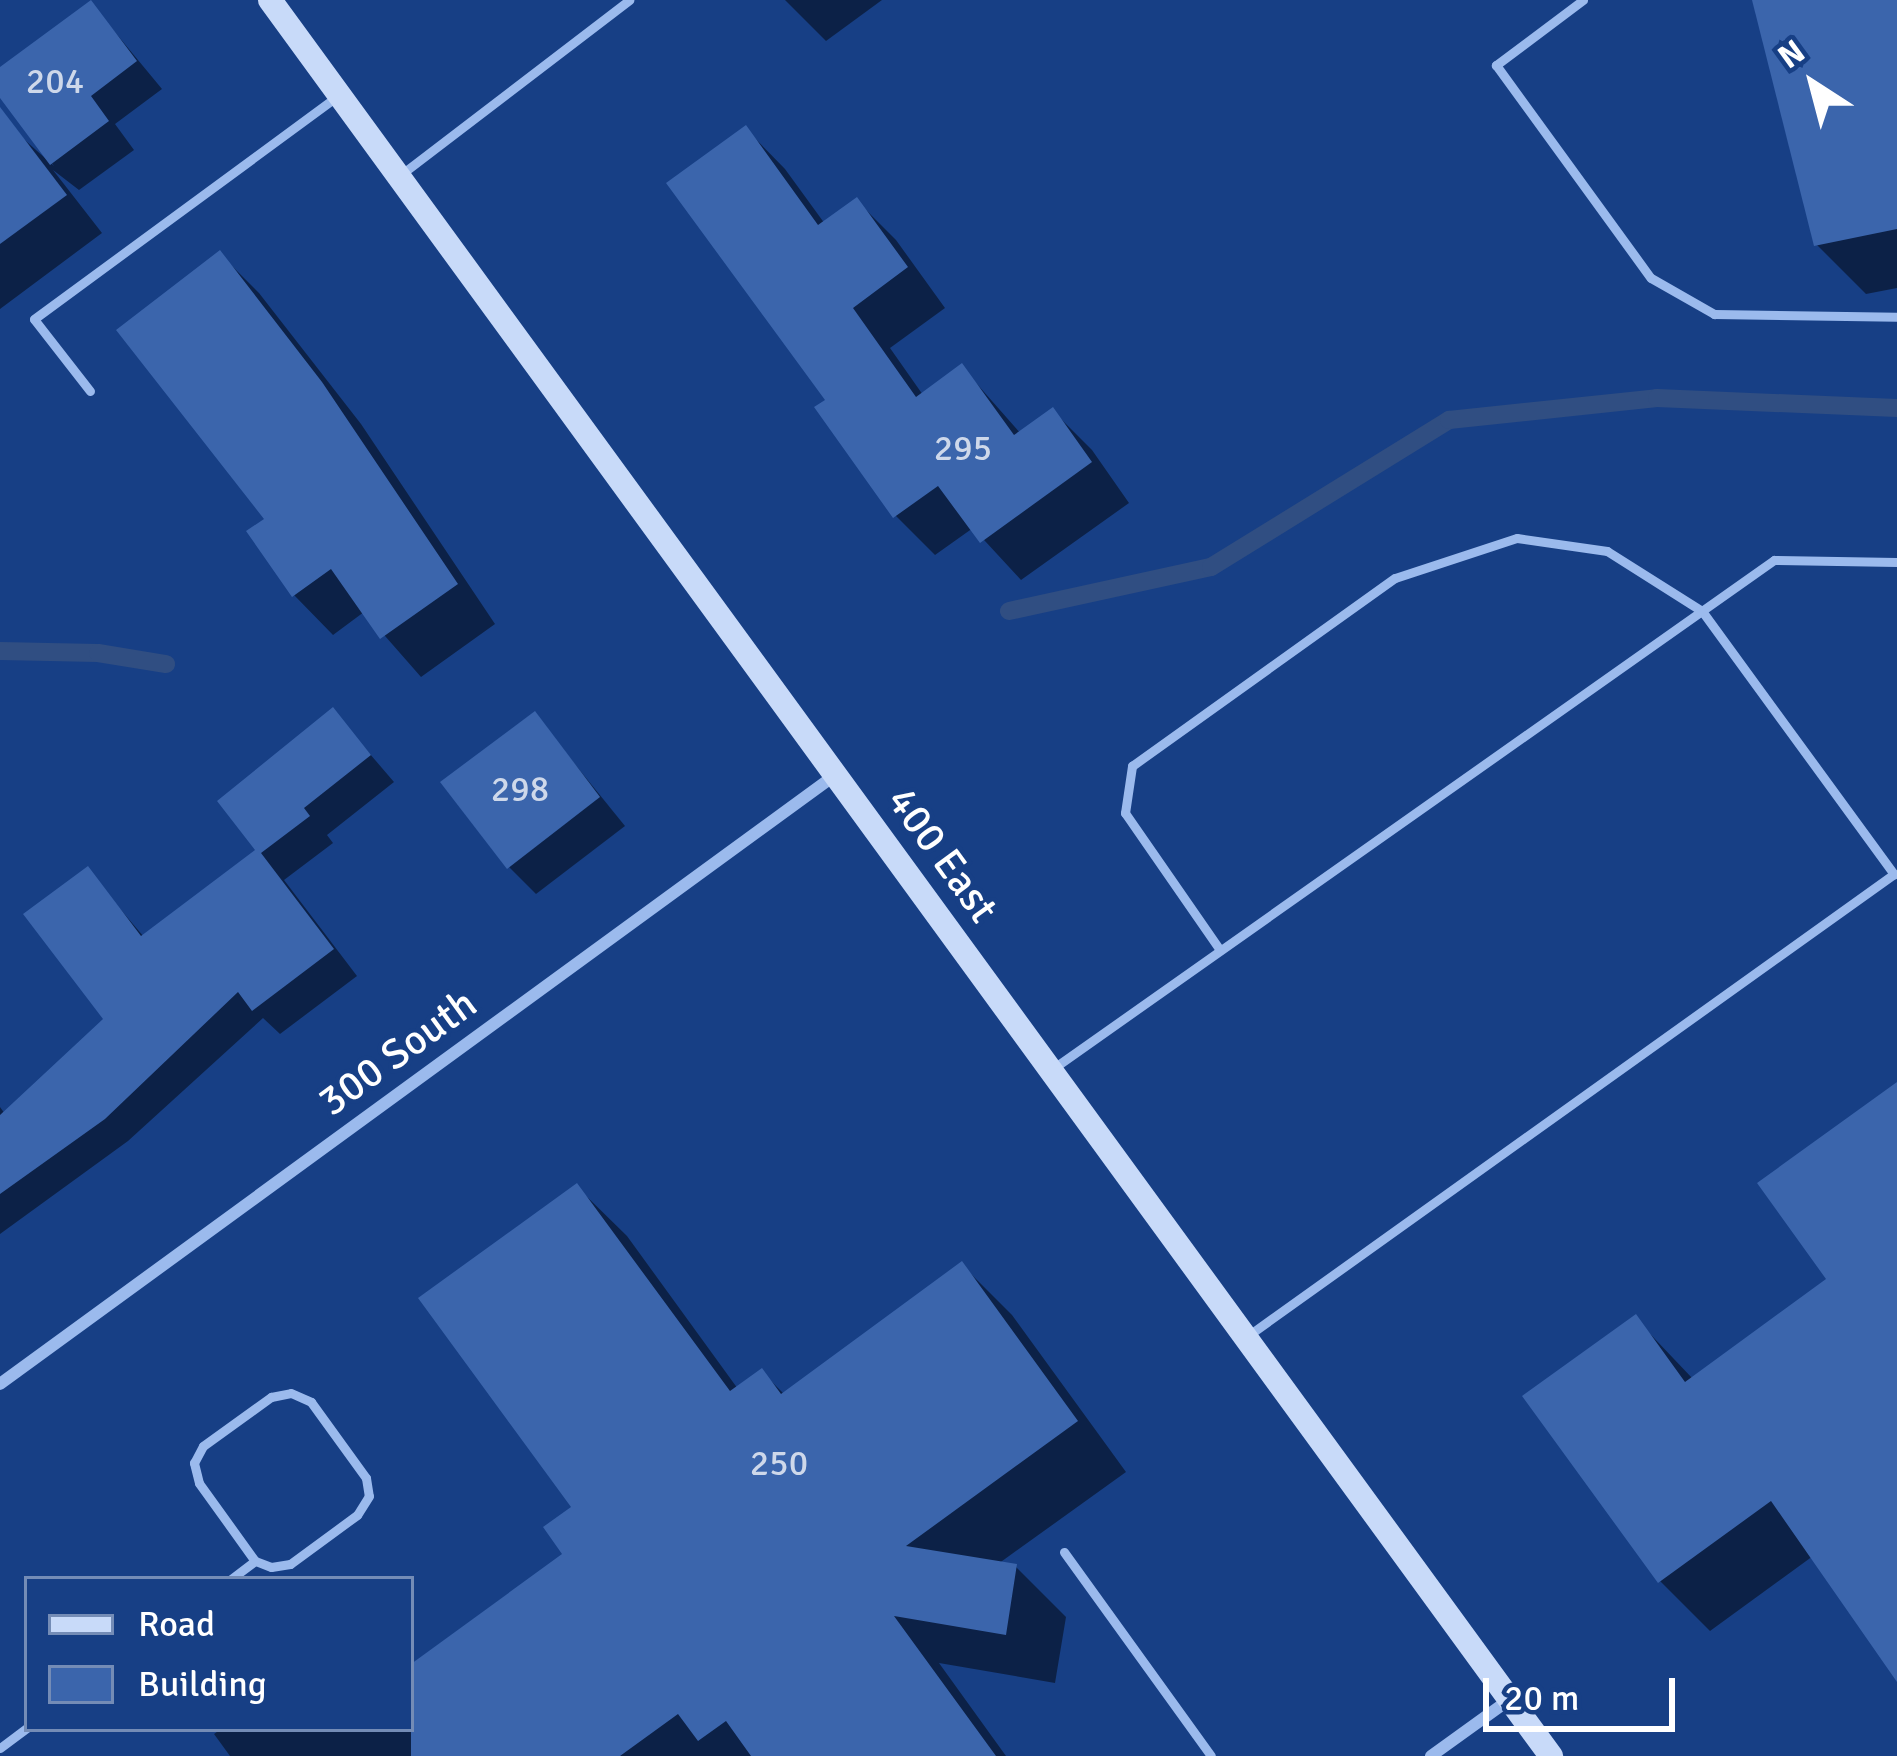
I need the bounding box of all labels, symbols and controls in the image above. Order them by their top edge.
north arrow [1753,24,1873,144]
text: N [1770,31,1813,78]
house number: 204 [26,60,84,104]
house number: 295 [934,427,992,471]
house number: 298 [491,768,549,812]
street label: 400 East [876,777,1008,933]
street label: 300 South [309,979,487,1127]
house number: 250 [750,1442,808,1486]
legend [24,1576,414,1732]
text: Road [138,1602,215,1647]
scale bar [1489,1654,1681,1728]
text: Building [138,1662,267,1707]
text: 20 m [1504,1676,1580,1721]

